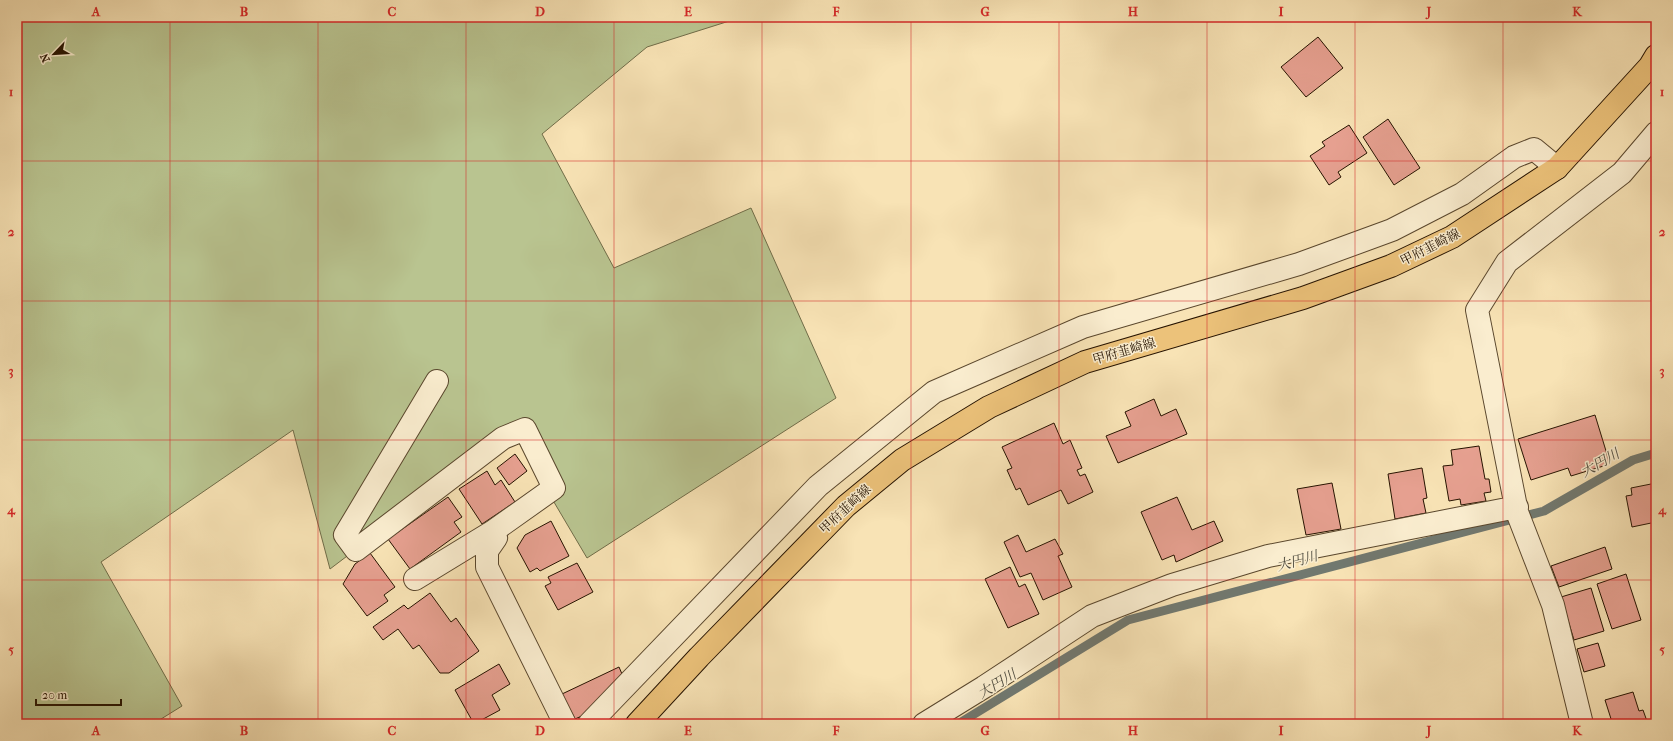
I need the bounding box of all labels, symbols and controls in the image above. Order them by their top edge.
text: A [91,4,101,19]
text: B [240,4,249,19]
text: C [388,4,397,19]
text: D [535,4,545,19]
text: E [684,4,692,19]
text: F [832,4,840,19]
text: G [980,4,990,19]
text: H [1128,4,1139,19]
text: I [1278,4,1284,19]
text: J [1425,4,1432,20]
text: K [1572,4,1583,19]
north arrow [34,34,74,74]
text: N [37,51,53,65]
text: 1 [9,84,14,99]
text: 1 [1660,84,1665,99]
text: 2 [8,224,15,239]
text: 2 [1659,224,1666,239]
street label: 甲府韮崎線 [1398,226,1462,268]
street label: 甲府韮崎線 [1091,335,1157,367]
text: 3 [8,363,14,379]
text: 3 [1659,363,1665,379]
water label: 大円川 [1578,444,1624,481]
street label: 甲府韮崎線 [816,481,874,537]
text: 4 [6,502,16,518]
text: 4 [1657,502,1667,518]
water label: 大円川 [1275,547,1321,575]
text: 5 [8,642,14,657]
text: 5 [1659,642,1665,657]
water label: 大円川 [975,665,1021,702]
scale bar [36,681,121,707]
text: 20 m [42,688,67,702]
text: A [91,723,101,738]
text: B [240,723,249,738]
text: C [388,723,397,738]
text: D [535,723,545,738]
text: E [684,723,692,738]
text: F [832,723,840,738]
text: G [980,723,990,738]
text: H [1128,723,1139,738]
text: I [1278,723,1284,738]
text: J [1425,723,1432,739]
text: K [1572,723,1583,738]

